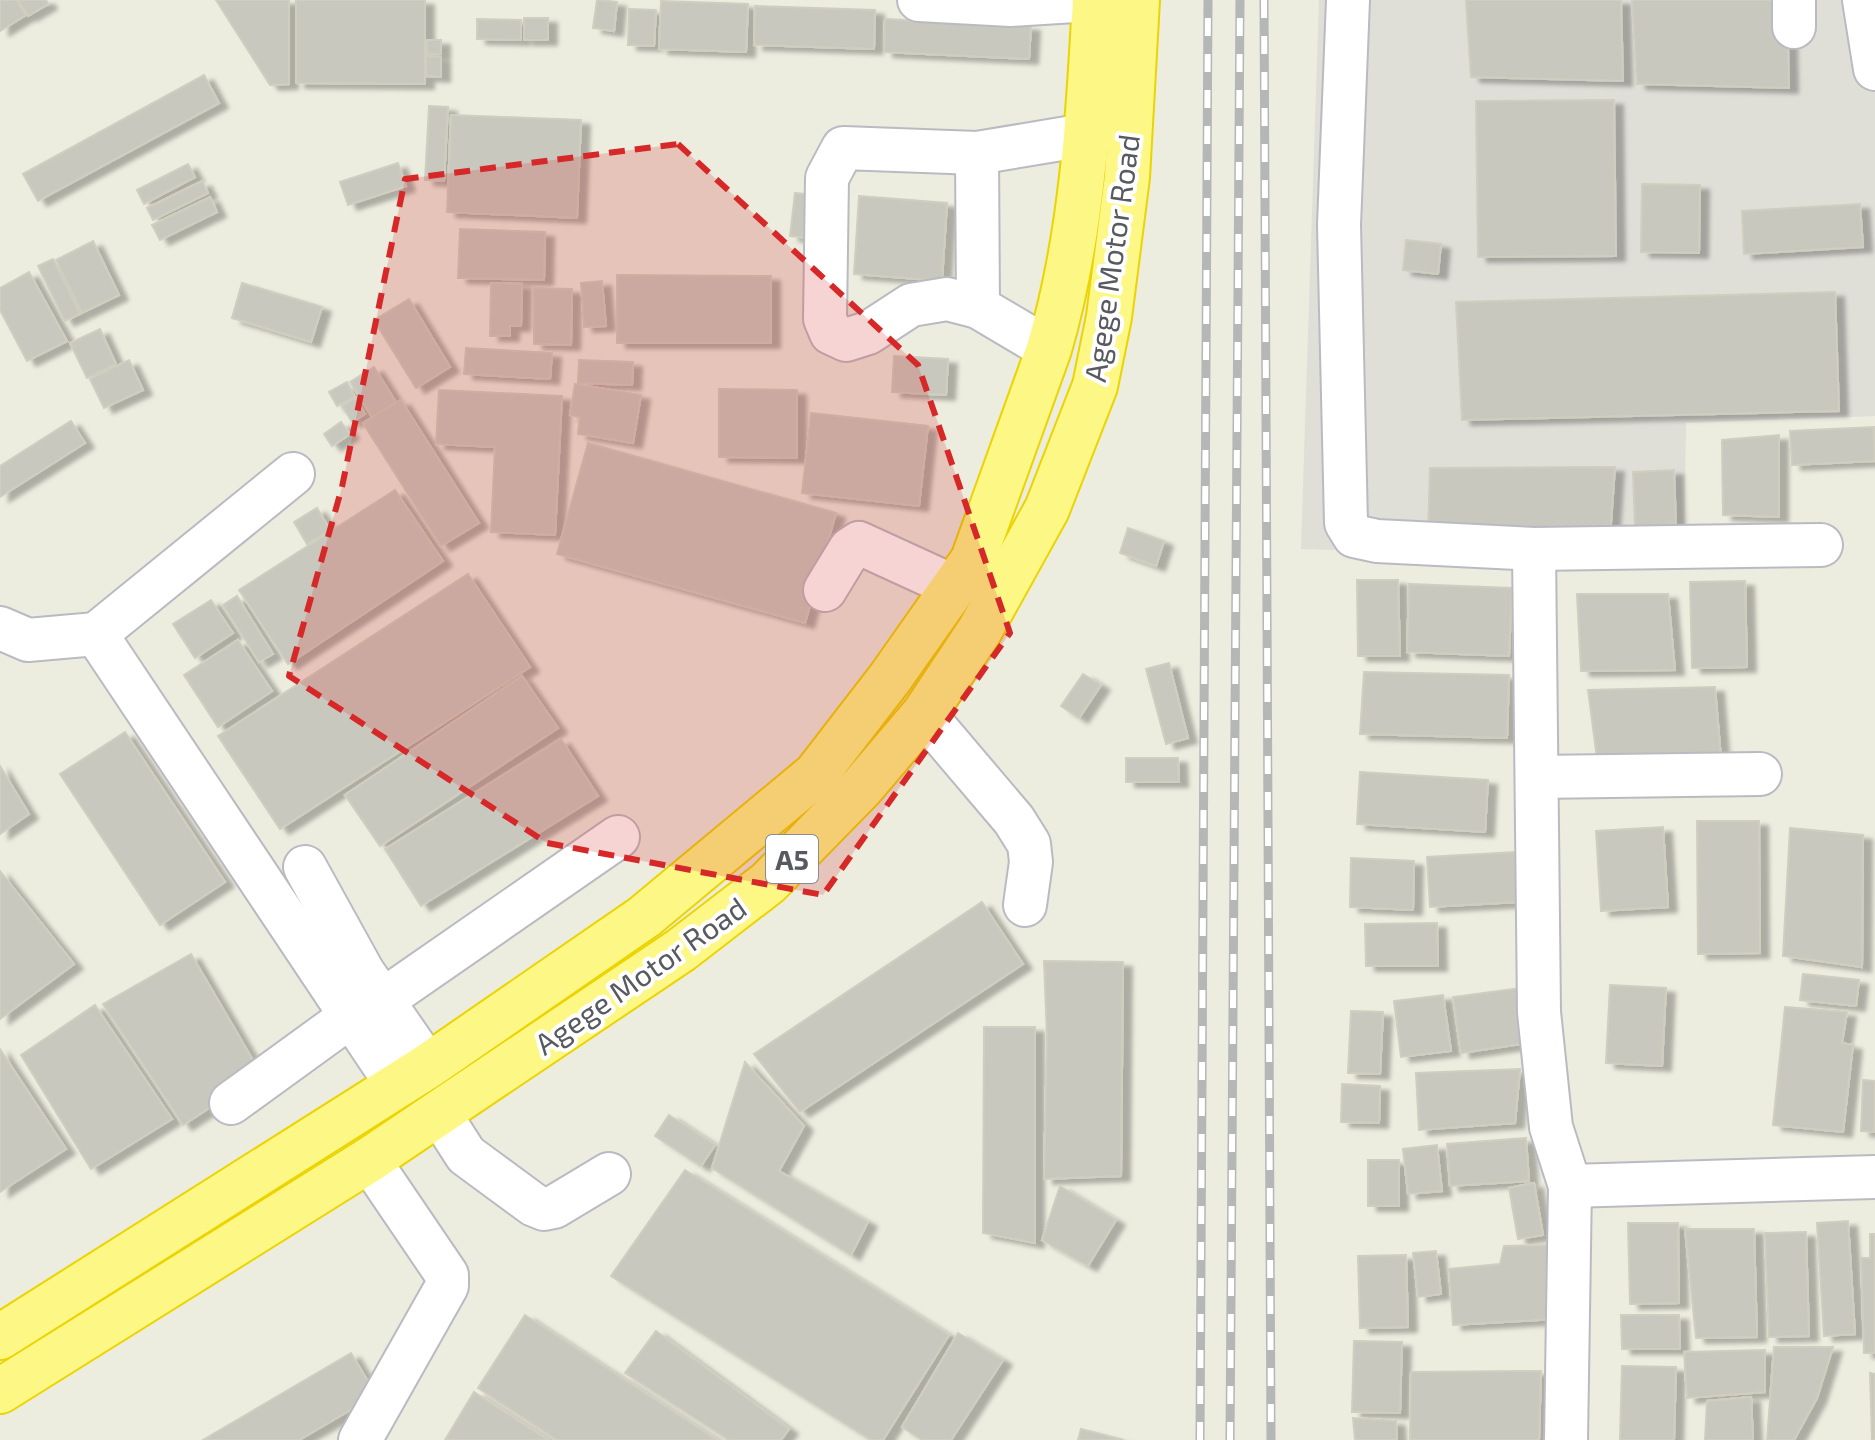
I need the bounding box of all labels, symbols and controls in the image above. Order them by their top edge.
street label: Agege Motor Road [1076,132,1146,384]
road number: A5 [766,835,818,883]
street label: Agege Motor Road [527,889,753,1061]

